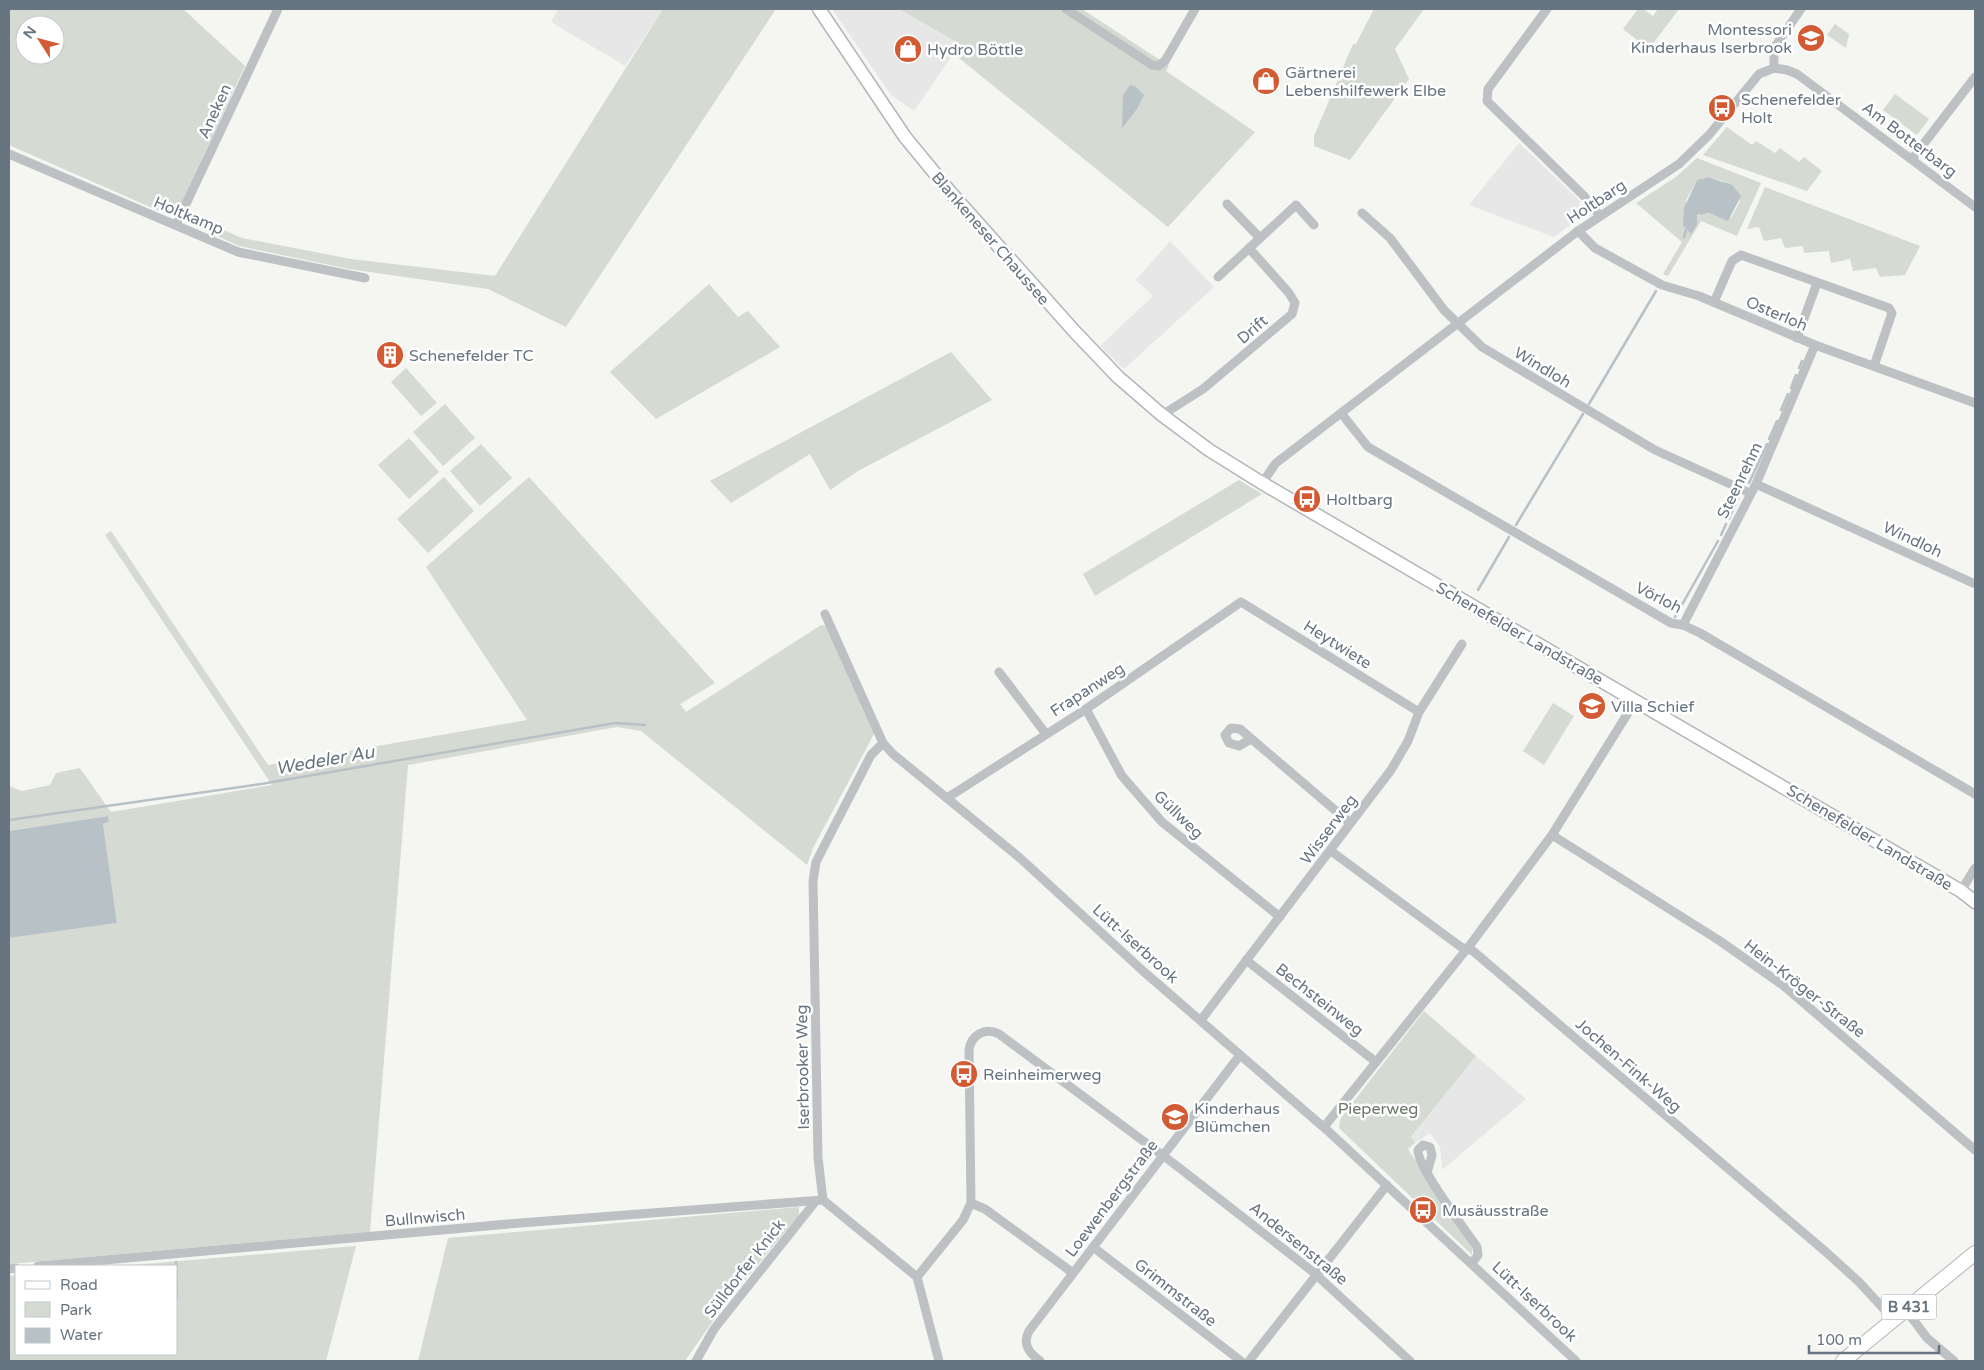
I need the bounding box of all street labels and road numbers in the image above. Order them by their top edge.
street label: Aneken [194,81,236,142]
street label: Am Botterbarg [1858,98,1961,182]
street label: Blankeneser Chaussee [927,168,1054,309]
street label: Holtbarg [1563,175,1630,228]
street label: Holtkamp [151,192,227,240]
street label: Osterloh [1743,292,1811,336]
street label: Drift [1233,311,1272,348]
street label: Windloh [1510,343,1575,393]
street label: Steenrehm [1713,439,1767,522]
street label: Windloh [1880,517,1945,562]
street label: Schenefelder Landstraße [1432,578,1607,690]
street label: Vörloh [1632,578,1685,618]
street label: Heytwiete [1300,616,1375,674]
street label: Frapanweg [1047,658,1129,721]
street label: Schenefelder Landstraße [1783,780,1956,895]
street label: Güllweg [1149,786,1207,843]
street label: Wisserweg [1296,791,1362,868]
street label: Lütt-Iserbrook [1088,900,1183,988]
street label: Hein-Kröger-Straße [1740,935,1869,1042]
street label: Bechsteinweg [1271,959,1367,1040]
street label: Iserbrooker Weg [792,1004,814,1130]
street label: Jochen-Fink-Weg [1571,1014,1685,1117]
street label: Loewenbergstraße [1061,1136,1163,1261]
street label: Andersenstraße [1245,1198,1352,1290]
street label: Bullnwisch [384,1205,466,1231]
street label: Sülldorfer Knick [700,1215,790,1322]
street label: Grimmstraße [1130,1254,1221,1331]
street label: Lütt-Iserbrook [1488,1257,1581,1346]
road number: B 431 [1882,1294,1936,1320]

